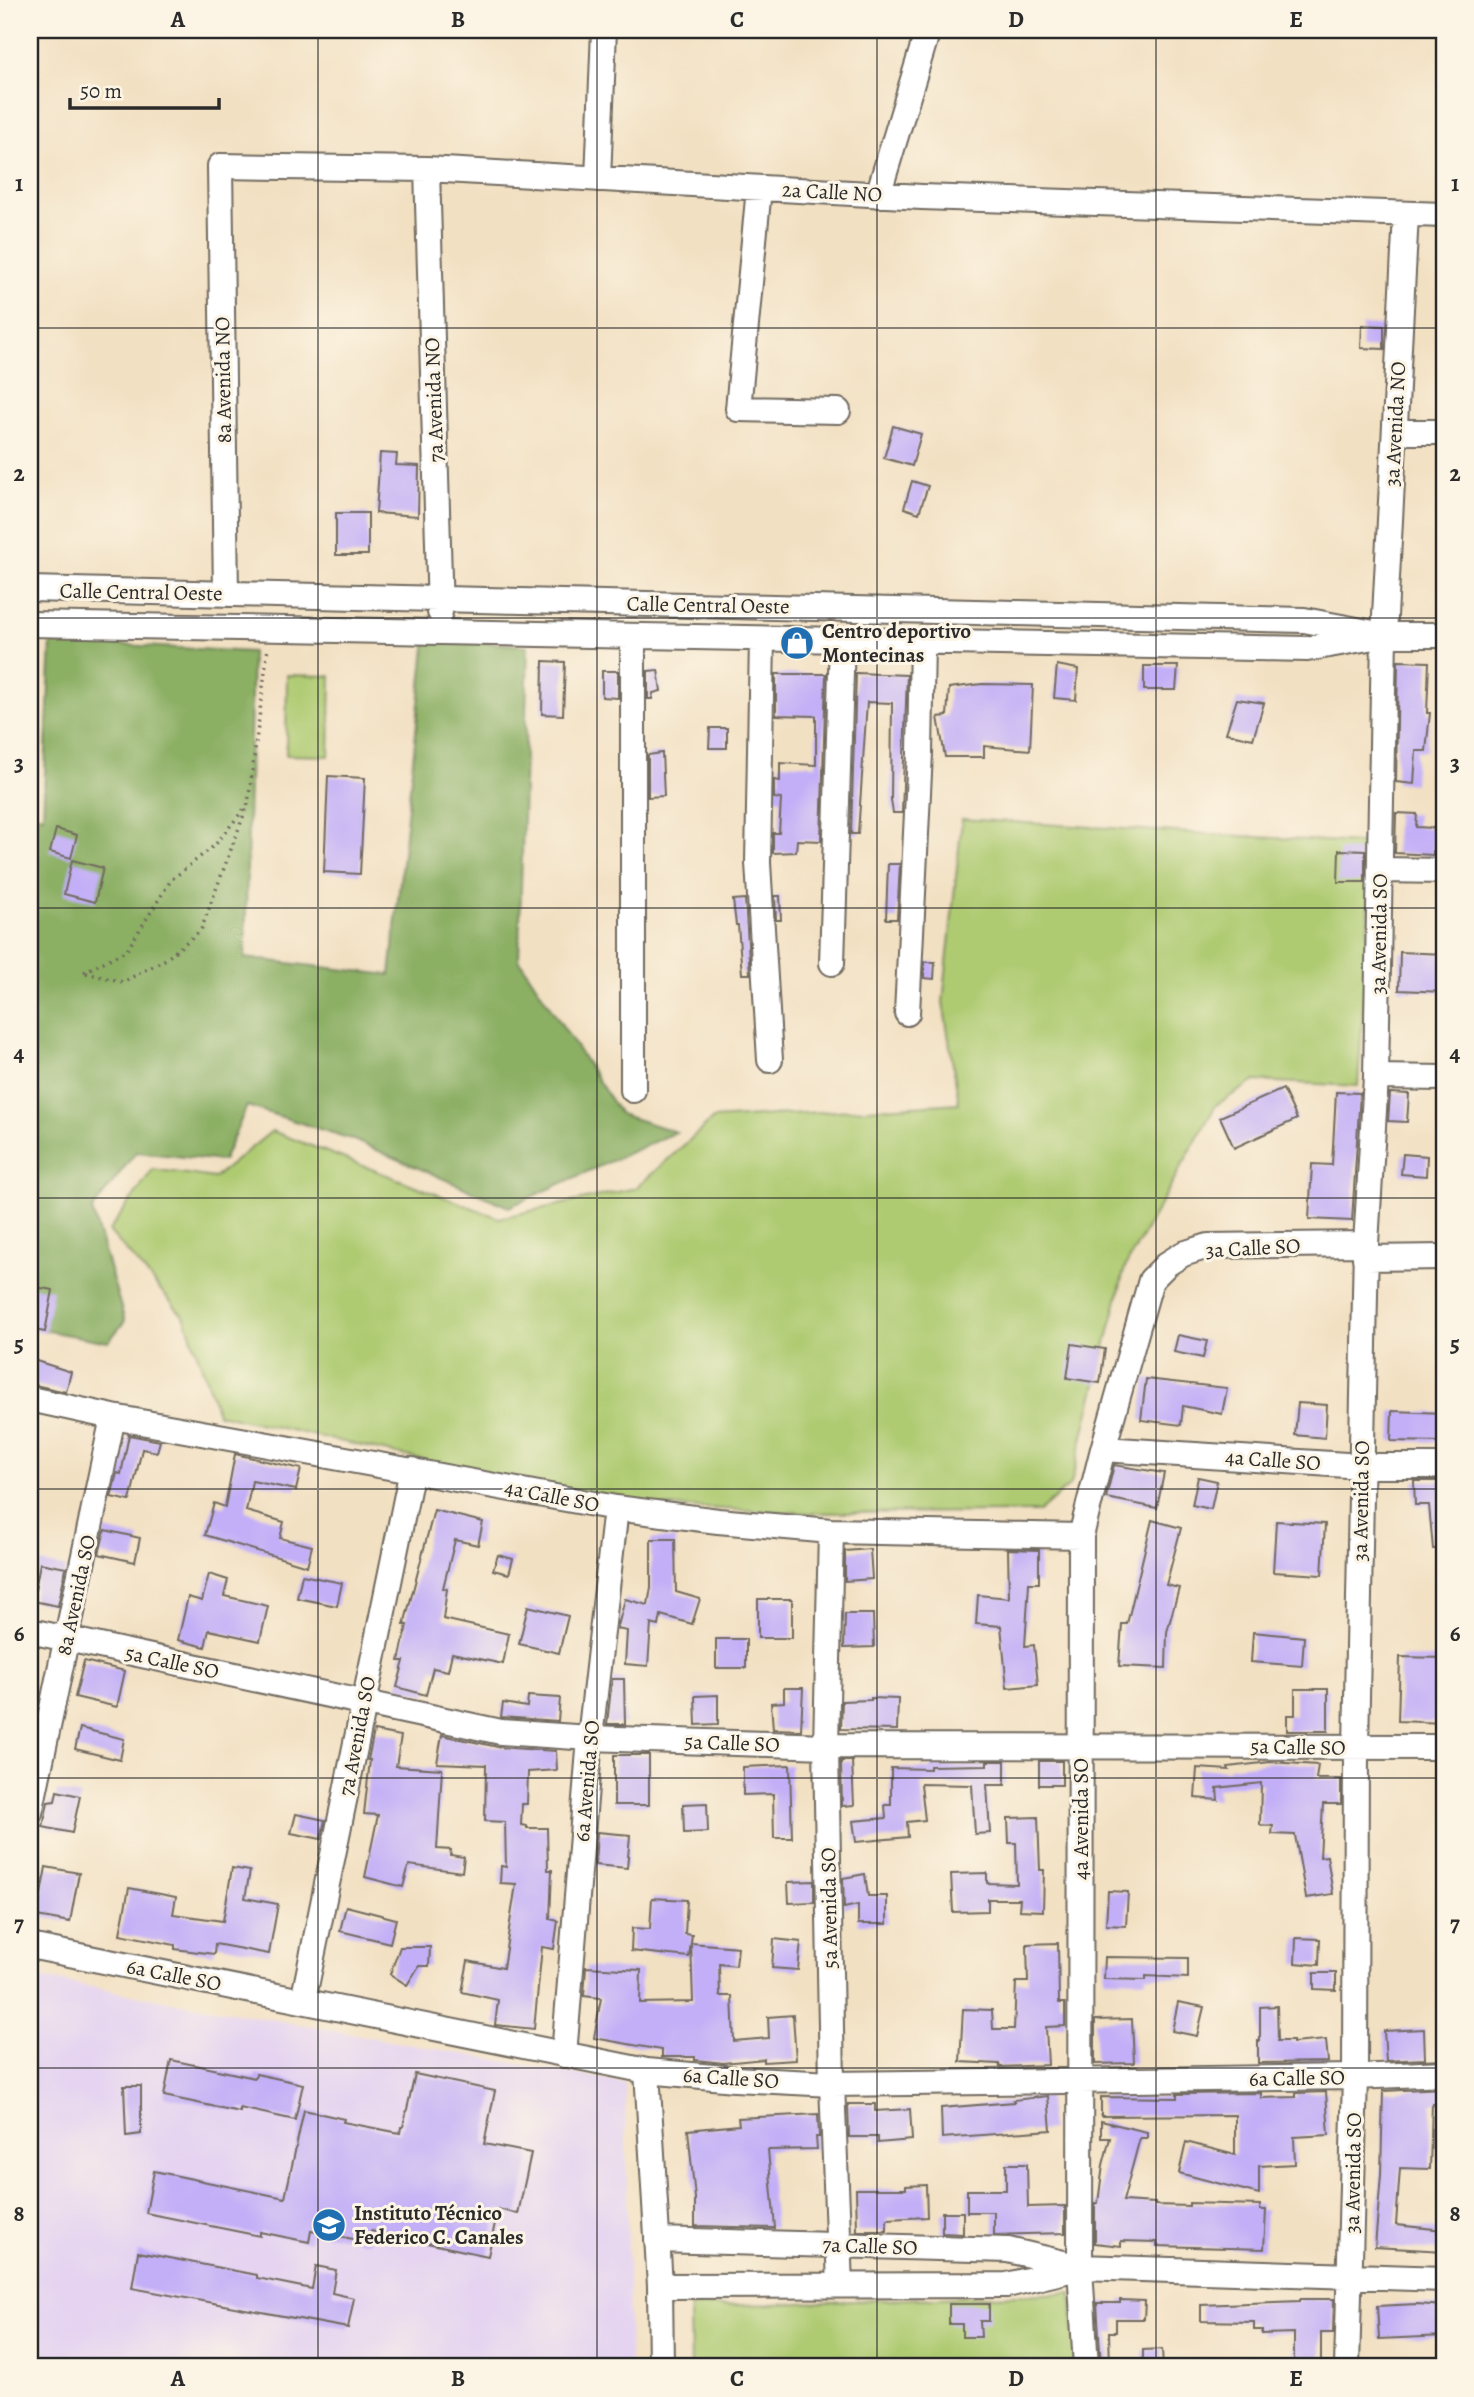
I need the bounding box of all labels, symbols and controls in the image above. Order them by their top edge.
text: A [170,4,186,35]
text: B [451,4,465,35]
text: C [730,4,744,35]
text: D [1008,4,1024,35]
text: E [1289,4,1303,35]
scale bar [70,66,219,110]
text: 50 m [80,77,122,105]
text: 1 [15,168,23,199]
text: 1 [1451,168,1459,199]
street label: 2a Calle NO [781,175,883,209]
street label: 8a Avenida NO [208,316,238,444]
street label: 7a Avenida NO [418,337,450,463]
street label: 3a Avenida NO [1378,361,1412,487]
text: 2 [13,458,25,489]
text: 2 [1449,458,1461,489]
street label: Calle Central Oeste [59,577,223,607]
street label: Calle Central Oeste [626,590,790,620]
place label: Centro deportivo Montecinas [822,617,971,669]
shop icon: Centro deportivo Montecinas [778,624,816,662]
text: 3 [14,748,24,779]
text: 3 [1450,748,1460,779]
street label: 3a Avenida SO [1364,873,1394,995]
text: 4 [14,1038,25,1069]
text: 4 [1450,1038,1461,1069]
street label: 3a Calle SO [1205,1232,1301,1264]
text: 5 [14,1328,24,1359]
text: 5 [1450,1328,1460,1359]
street label: 3a Avenida SO [1346,1440,1376,1562]
street label: 4a Calle SO [1224,1443,1322,1477]
street label: 4a Calle SO [502,1473,602,1519]
street label: 8a Avenida SO [50,1532,102,1658]
text: 6 [14,1618,25,1649]
text: 6 [1450,1618,1461,1649]
street label: 5a Calle SO [122,1638,222,1686]
street label: 7a Avenida SO [332,1674,382,1798]
street label: 6a Avenida SO [568,1719,606,1843]
street label: 5a Calle SO [684,1727,780,1759]
street label: 5a Calle SO [1250,1732,1346,1762]
street label: 4a Avenida SO [1067,1758,1095,1880]
street label: 5a Avenida SO [814,1847,844,1969]
text: 7 [14,1908,24,1939]
text: 7 [1450,1908,1460,1939]
street label: 6a Calle SO [124,1952,224,1998]
street label: 6a Calle SO [682,2061,780,2095]
street label: 6a Calle SO [1249,2063,1345,2093]
street label: 3a Avenida SO [1338,2112,1368,2234]
text: 8 [13,2198,25,2229]
text: 8 [1449,2198,1461,2229]
place label: Instituto Técnico Federico C. Canales [354,2199,524,2251]
school or university icon: Instituto Técnico Federico C. Canales [310,2206,348,2244]
street label: 7a Calle SO [822,2230,918,2262]
text: A [170,2363,186,2394]
text: B [451,2363,465,2394]
text: C [730,2363,744,2394]
text: D [1008,2363,1024,2394]
text: E [1289,2363,1303,2394]

